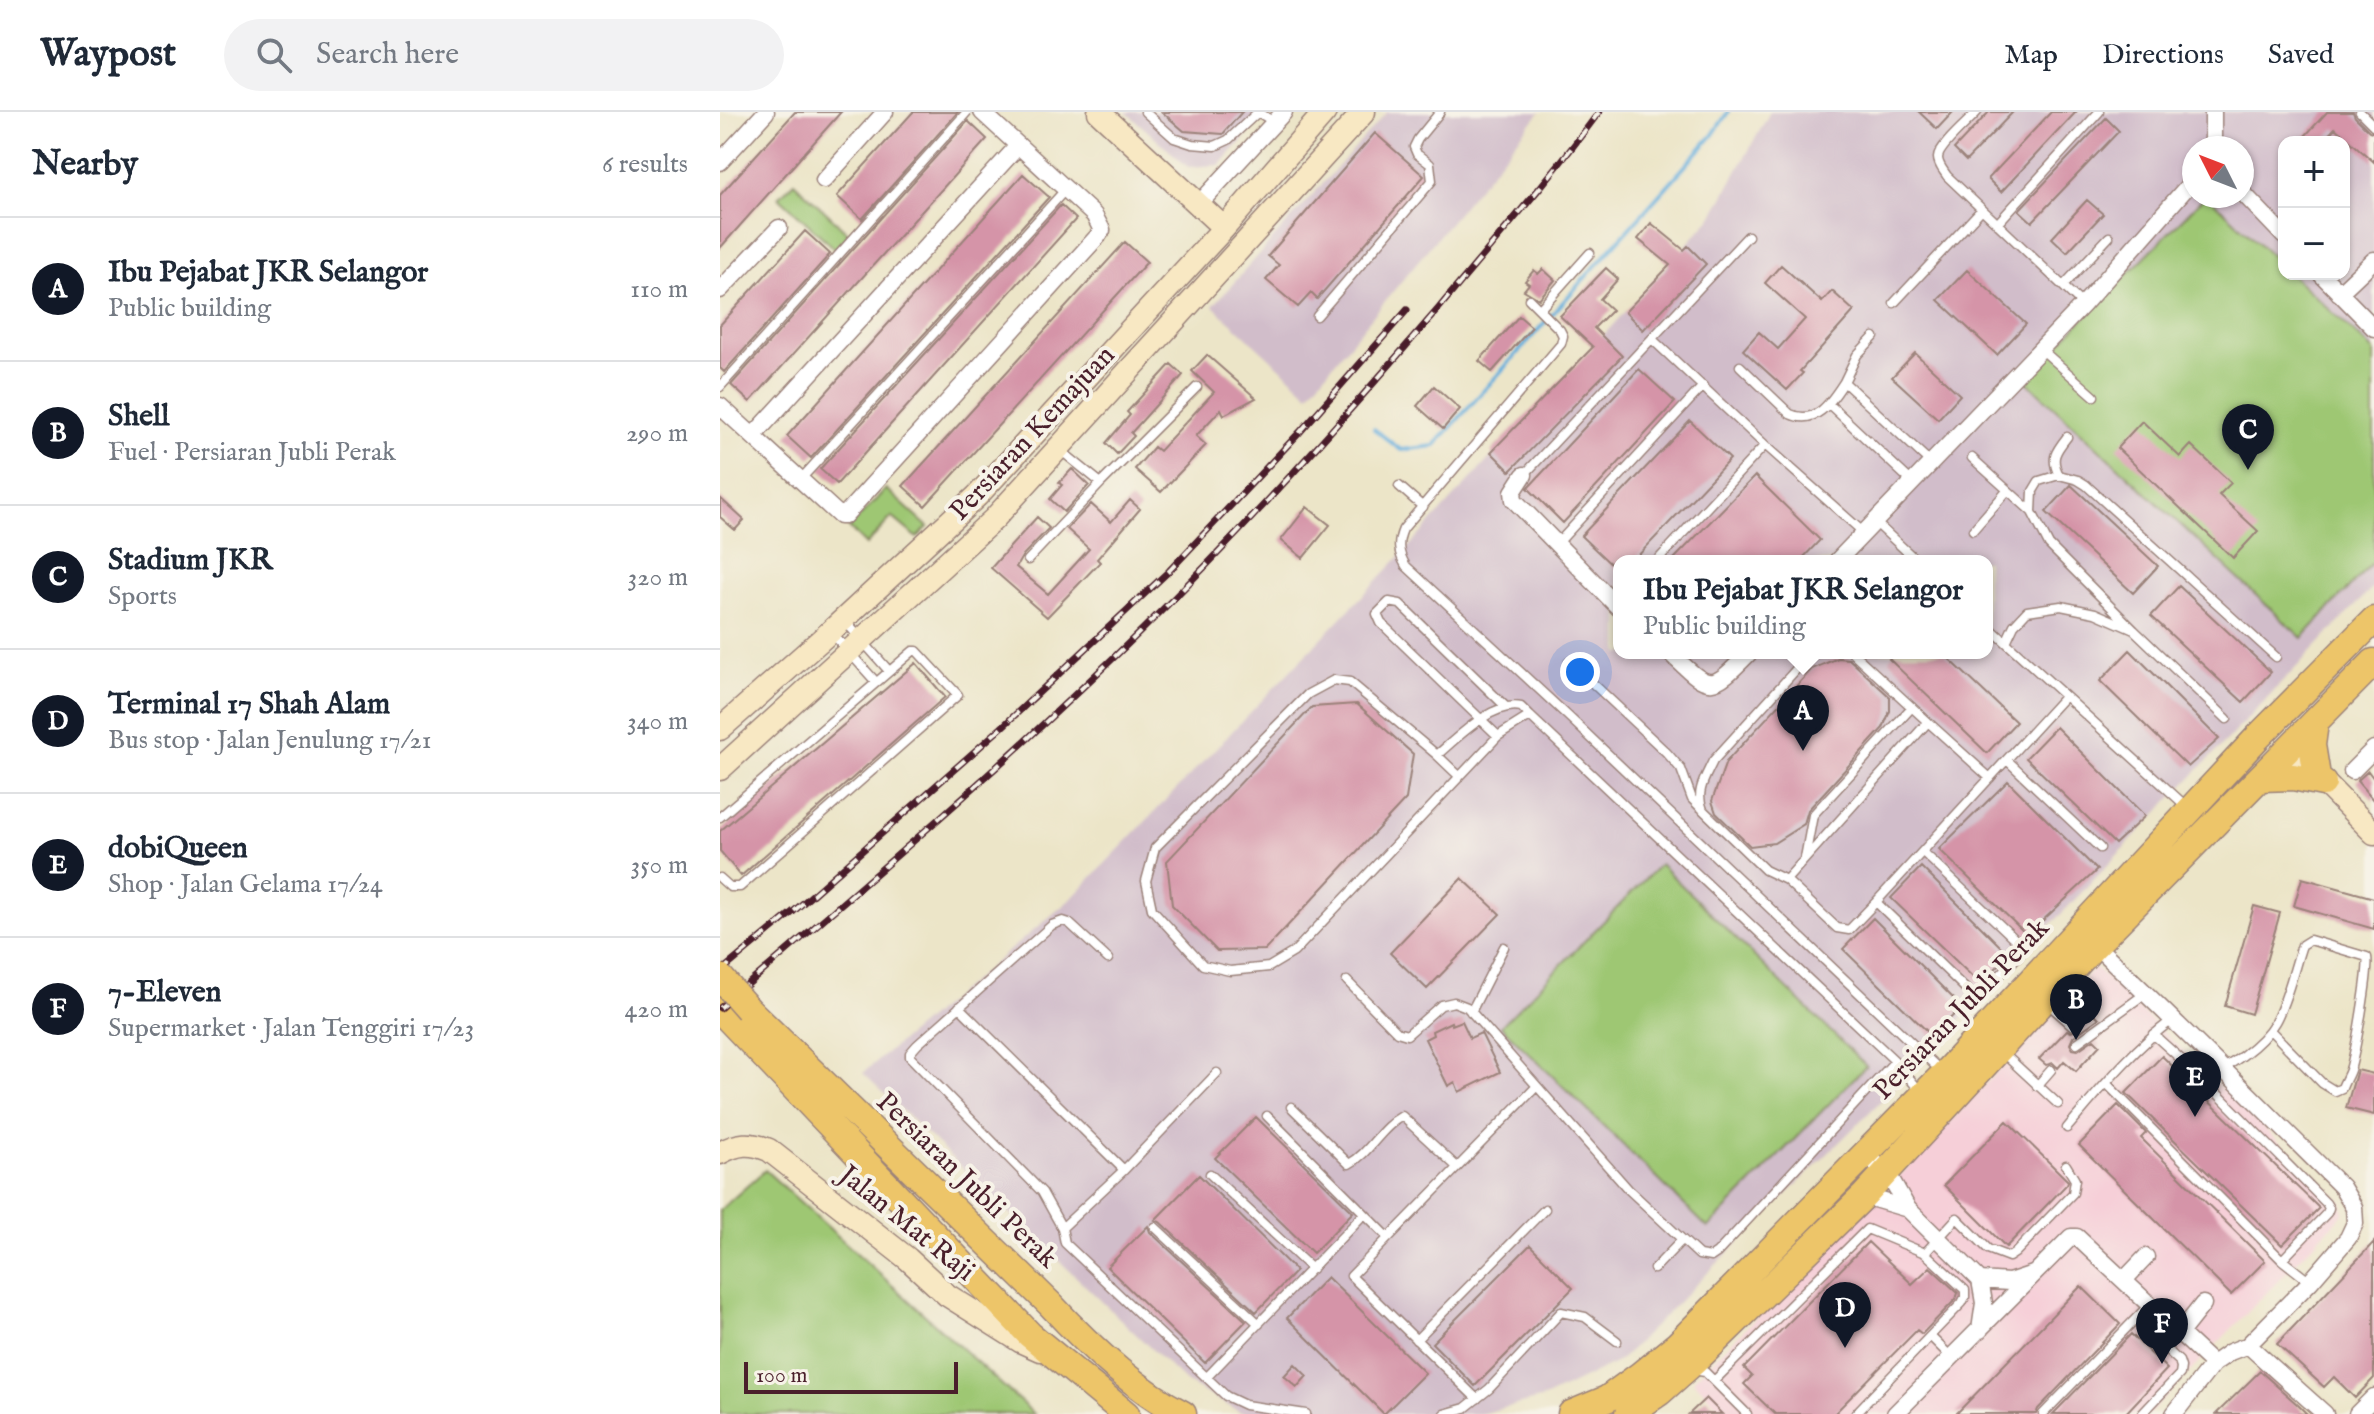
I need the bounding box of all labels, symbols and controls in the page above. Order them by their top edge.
search box [224,19,784,91]
text: Waypost [40,31,176,79]
icon: search [252,33,296,77]
text: Search here [316,36,459,74]
text: Map [2004,38,2058,73]
text: Directions [2102,38,2224,73]
text: Saved [2268,38,2334,73]
north arrow [2182,136,2254,208]
map controls [2278,136,2350,280]
button: + [2278,136,2350,208]
text: Nearby [32,143,138,186]
text: 6 results [602,148,688,181]
button: − [2278,208,2350,280]
text: Ibu Pejabat JKR Selangor [108,254,428,292]
text: A [49,273,67,306]
text: 110 m [630,273,688,306]
text: Public building [108,292,271,325]
street label: Persiaran Kemajuan [943,339,1123,529]
text: Shell [108,398,169,436]
pin: C [2222,404,2274,470]
text: B [49,417,67,450]
text: 290 m [626,417,688,450]
text: Fuel · Persiaran Jubli Perak [108,436,396,469]
text: Stadium JKR [108,542,272,580]
popup [1613,555,1993,659]
text: C [49,561,67,594]
text: 320 m [628,561,688,594]
text: Ibu Pejabat JKR Selangor [1643,572,1963,610]
text: Sports [108,580,177,613]
text: Public building [1643,610,1806,643]
your location [1560,652,1600,692]
pin: A [1777,685,1829,751]
text: Terminal 17 Shah Alam [108,686,390,724]
text: D [48,705,68,738]
text: 340 m [627,705,688,738]
text: Bus stop · Jalan Jenulung 17/21 [108,724,431,757]
text: dobiQueen [108,830,248,868]
text: E [49,849,67,882]
text: 350 m [630,849,688,882]
text: Shop · Jalan Gelama 17/24 [108,868,383,901]
street label: Persiaran Jubli Perak [1866,911,2058,1108]
text: 7-Eleven [108,974,222,1012]
pin: B [2050,974,2102,1040]
text: F [50,993,66,1026]
text: 420 m [625,993,688,1026]
text: Supermarket · Jalan Tenggiri 17/23 [108,1012,474,1045]
pin: E [2169,1051,2221,1117]
street label: Persiaran Jubli Perak [868,1085,1065,1277]
street label: Jalan Mat Raji [829,1156,982,1290]
pin: D [1819,1282,1871,1348]
pin: F [2136,1298,2188,1364]
scale bar [744,1358,958,1394]
text: 100 m [756,1362,808,1390]

